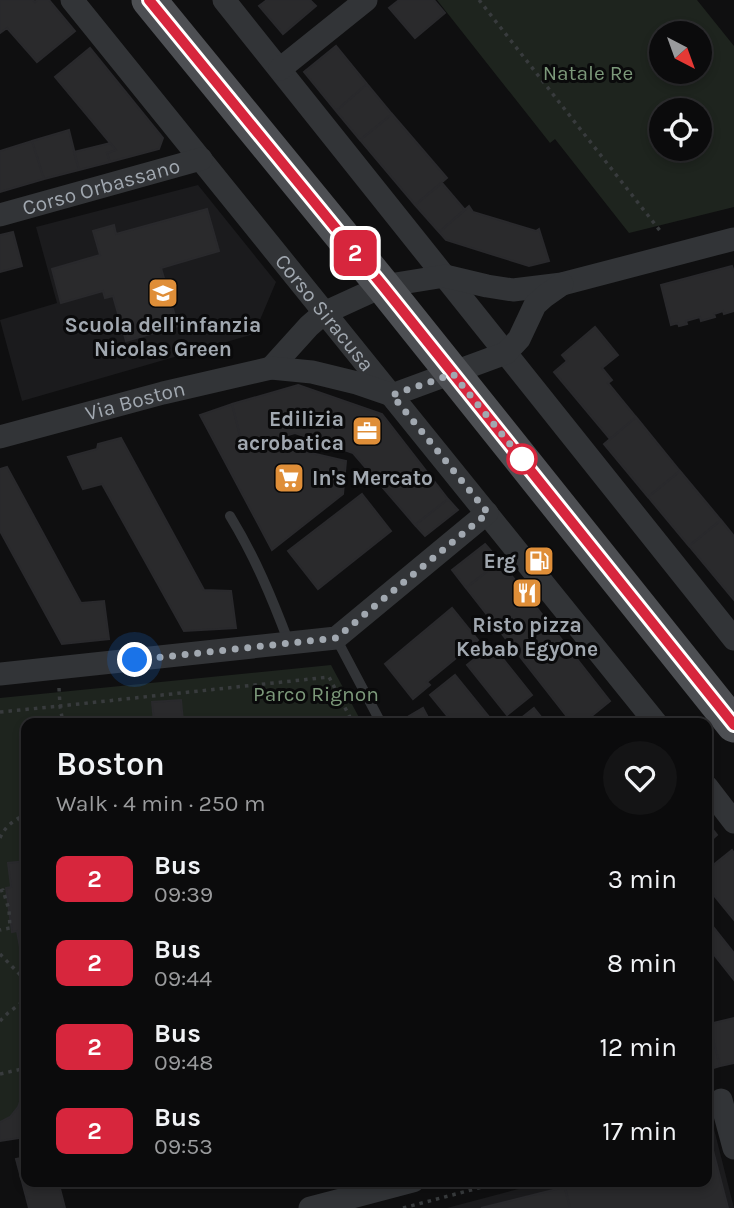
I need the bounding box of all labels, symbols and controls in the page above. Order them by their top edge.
north arrow [649,21,712,84]
map controls [649,21,712,161]
park label: Natale Re [543,61,633,85]
button: locate [649,98,712,161]
street label: Corso Orbassano [20,153,183,220]
line badge: 2 [332,230,378,276]
text: 2 [348,239,362,267]
street label: Corso Siracusa [270,249,379,376]
school or university icon: Scuola dell'infanzia Nicolas Green [146,276,180,310]
place label: Scuola dell'infanzia Nicolas Green [65,313,261,361]
street label: Via Boston [83,376,187,425]
place label: Edilizia acrobatica [237,407,344,455]
office icon: Edilizia acrobatica [350,414,384,448]
unlabelled marker [507,444,537,474]
supermarket icon: In's Mercato [272,461,306,495]
place label: In's Mercato [312,466,433,490]
fuel station icon: Erg [522,544,556,578]
place label: Erg [483,549,516,573]
restaurant icon: Risto pizza Kebab EgyOne [510,576,544,610]
place label: Risto pizza Kebab EgyOne [456,613,598,661]
your location [117,642,152,677]
park label: Parco Rignon [253,682,379,706]
button: heart [603,741,677,815]
text: Boston [56,745,165,783]
text: Walk · 4 min · 250 m [56,790,265,817]
text: Bus [154,850,201,881]
text: 3 min [608,864,677,895]
text: 2 [87,865,102,893]
text: 09:39 [154,881,213,908]
text: Bus [154,934,201,965]
text: 8 min [607,948,677,979]
text: 2 [87,949,102,977]
text: 09:44 [154,965,212,992]
text: Bus [154,1018,201,1049]
text: 12 min [599,1032,677,1063]
text: 2 [87,1033,102,1061]
text: 09:48 [154,1049,213,1076]
text: Bus [154,1102,201,1133]
text: 17 min [602,1116,677,1147]
text: 2 [87,1117,102,1145]
text: 09:53 [154,1133,213,1160]

